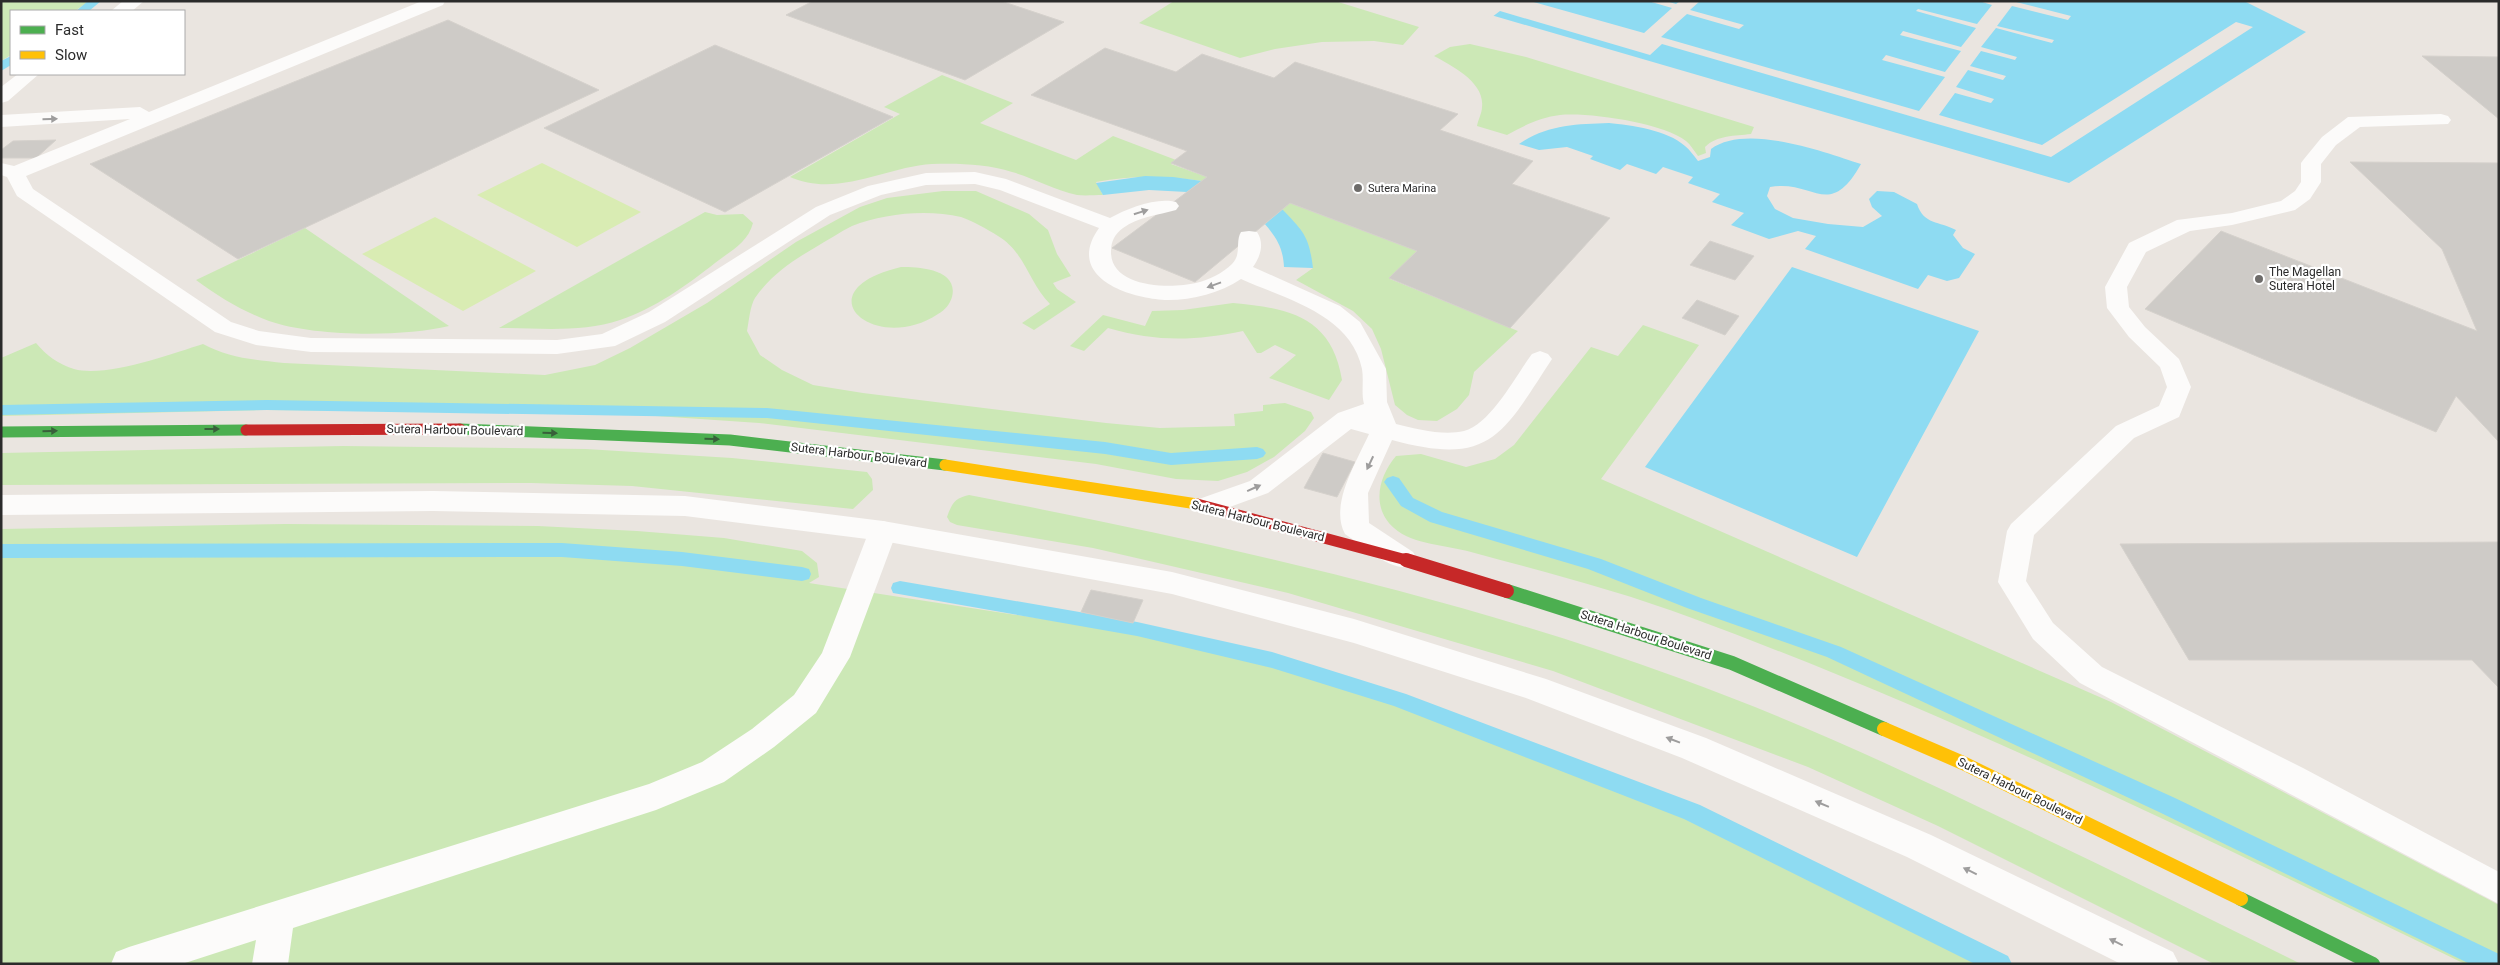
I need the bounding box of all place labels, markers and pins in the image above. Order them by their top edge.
marker: Sutera Marina [1352,182,1364,194]
place label: Sutera Marina [1368,182,1436,195]
place label: The Magellan Sutera Hotel [2269,265,2341,293]
marker: The Magellan Sutera Hotel [2253,273,2265,285]

